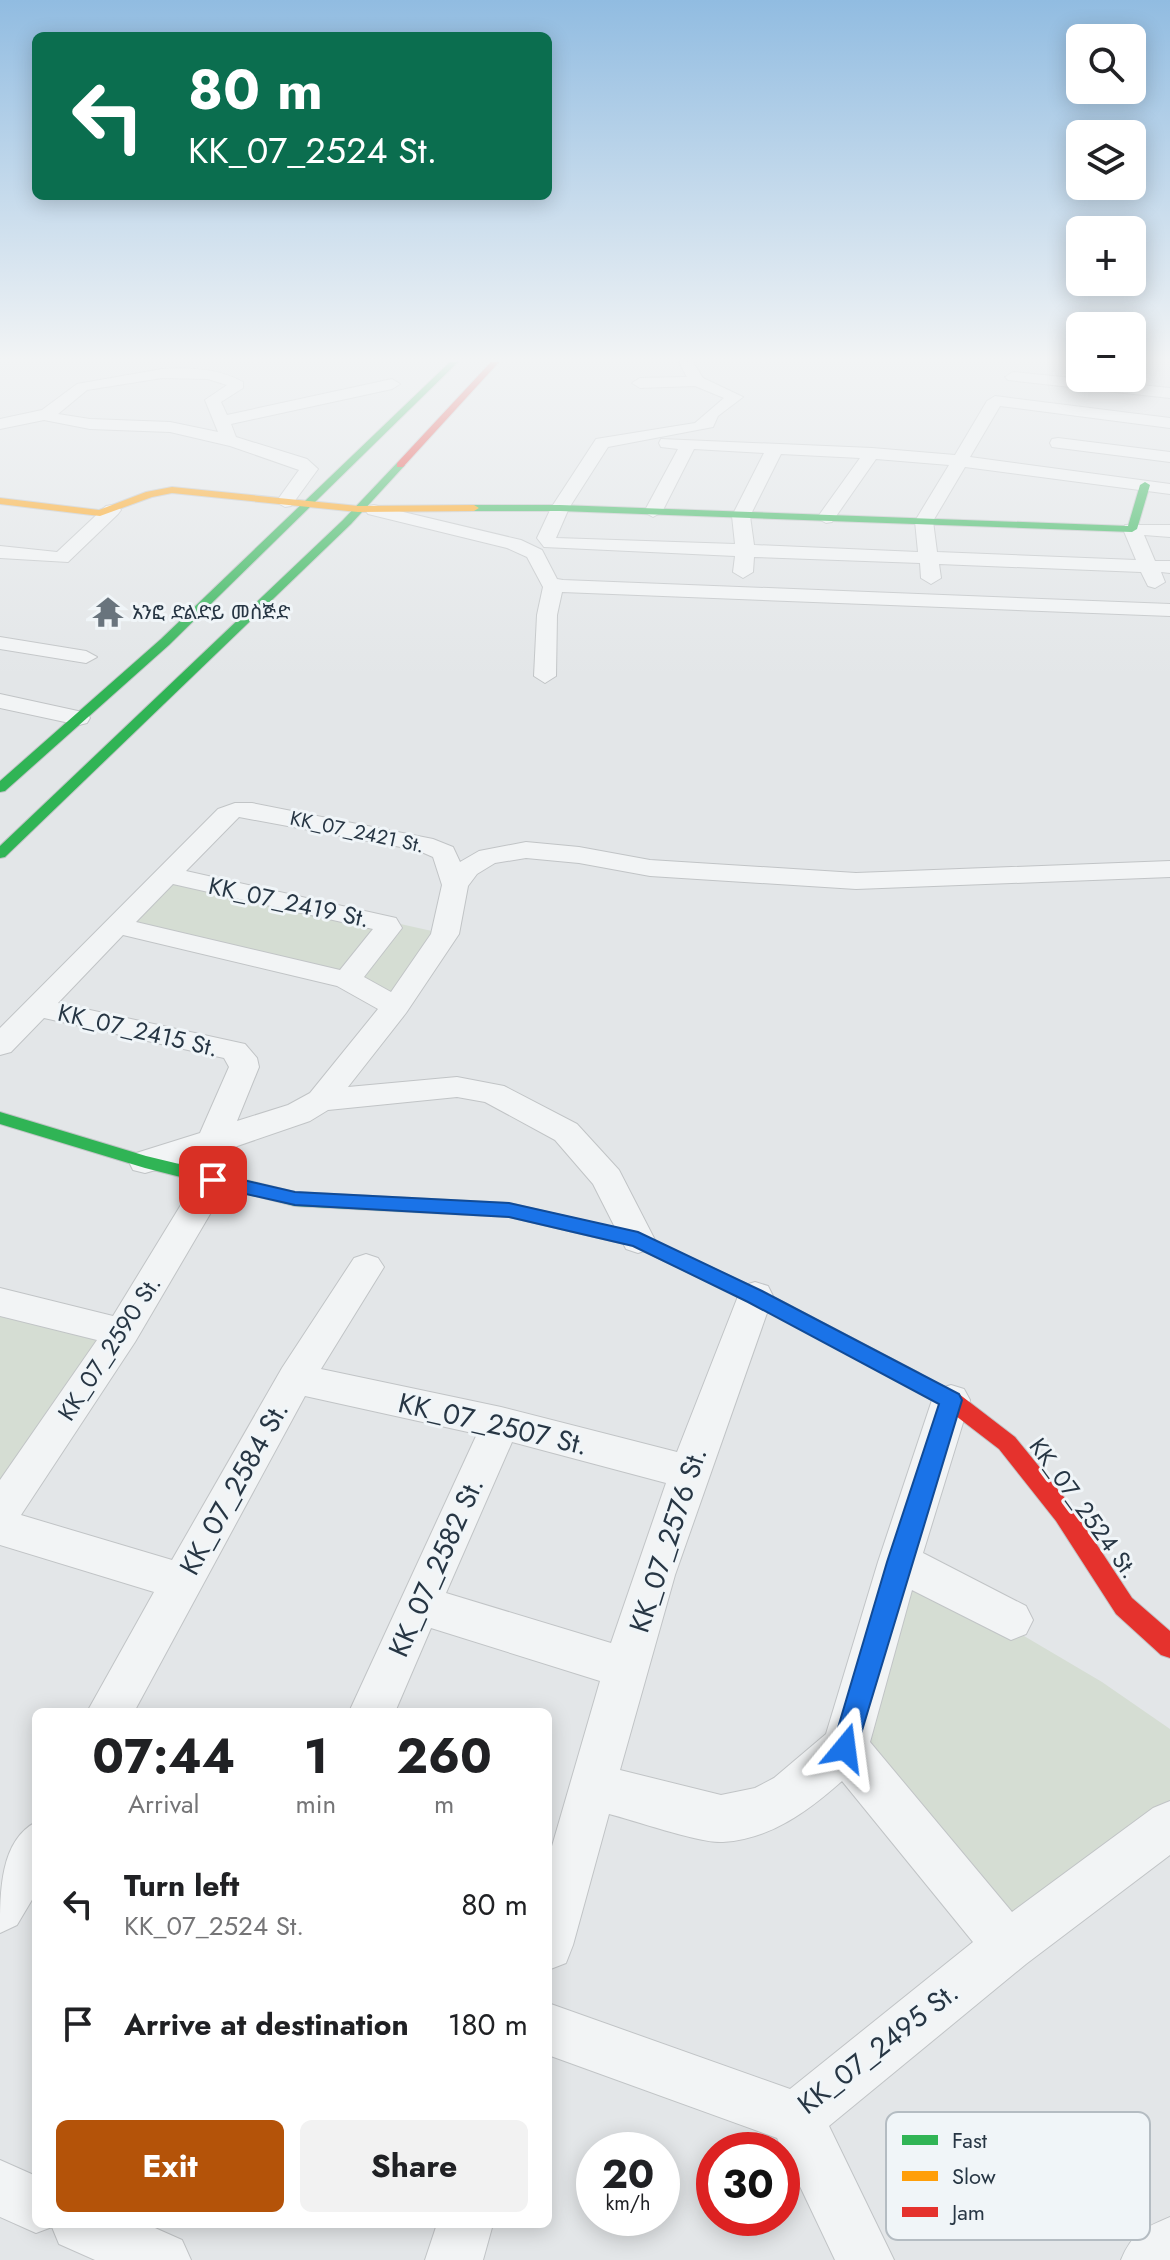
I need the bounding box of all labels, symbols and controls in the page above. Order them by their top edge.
map controls [1066,24,1146,392]
button: search [1066,24,1146,104]
text: 80 m [188,49,323,130]
icon: left [56,64,160,168]
button: layers [1066,120,1146,200]
text: KK_07_2524 St. [188,124,437,176]
button: + [1066,216,1146,296]
button: − [1066,312,1146,392]
temple icon: አንፎ ድልድይ መስጅድ [91,595,125,629]
place label: አንፎ ድልድይ መስጅድ [132,598,290,627]
street label: KK_07_2421 St. [287,804,427,860]
street label: KK_07_2419 St. [205,868,373,936]
street label: KK_07_2415 St. [54,995,222,1065]
pin [179,1146,247,1214]
icon: arrive [191,1158,235,1202]
street label: KK_07_2590 St. [49,1268,169,1428]
street label: KK_07_2507 St. [394,1382,592,1466]
street label: KK_07_2584 St. [169,1394,299,1582]
street label: KK_07_2524 St. [1021,1430,1147,1586]
street label: KK_07_2576 St. [619,1442,717,1638]
street label: KK_07_2582 St. [378,1471,494,1663]
position arrow [803,1706,887,1790]
text: 07:44 [92,1722,235,1791]
text: 1 [304,1722,328,1791]
text: 260 [396,1722,492,1791]
text: Arrival [128,1785,200,1823]
text: min [296,1785,336,1823]
text: m [434,1785,454,1823]
text: Turn left [124,1864,239,1907]
icon: left [56,1882,100,1926]
text: 80 m [461,1883,528,1926]
text: KK_07_2524 St. [124,1907,304,1945]
street label: KK_07_2495 St. [789,1972,967,2124]
icon: arrive [56,2002,100,2046]
text: Arrive at destination [124,2003,409,2046]
text: 180 m [448,2003,528,2046]
legend [886,2112,1150,2240]
button: Exit [56,2120,284,2212]
button: Share [300,2120,528,2212]
text: Fast [952,2124,988,2156]
speed limit sign: 30 [696,2132,800,2236]
text: 20 [602,2145,654,2203]
text: Slow [952,2160,996,2192]
text: km/h [605,2189,651,2218]
text: Jam [949,2196,985,2228]

